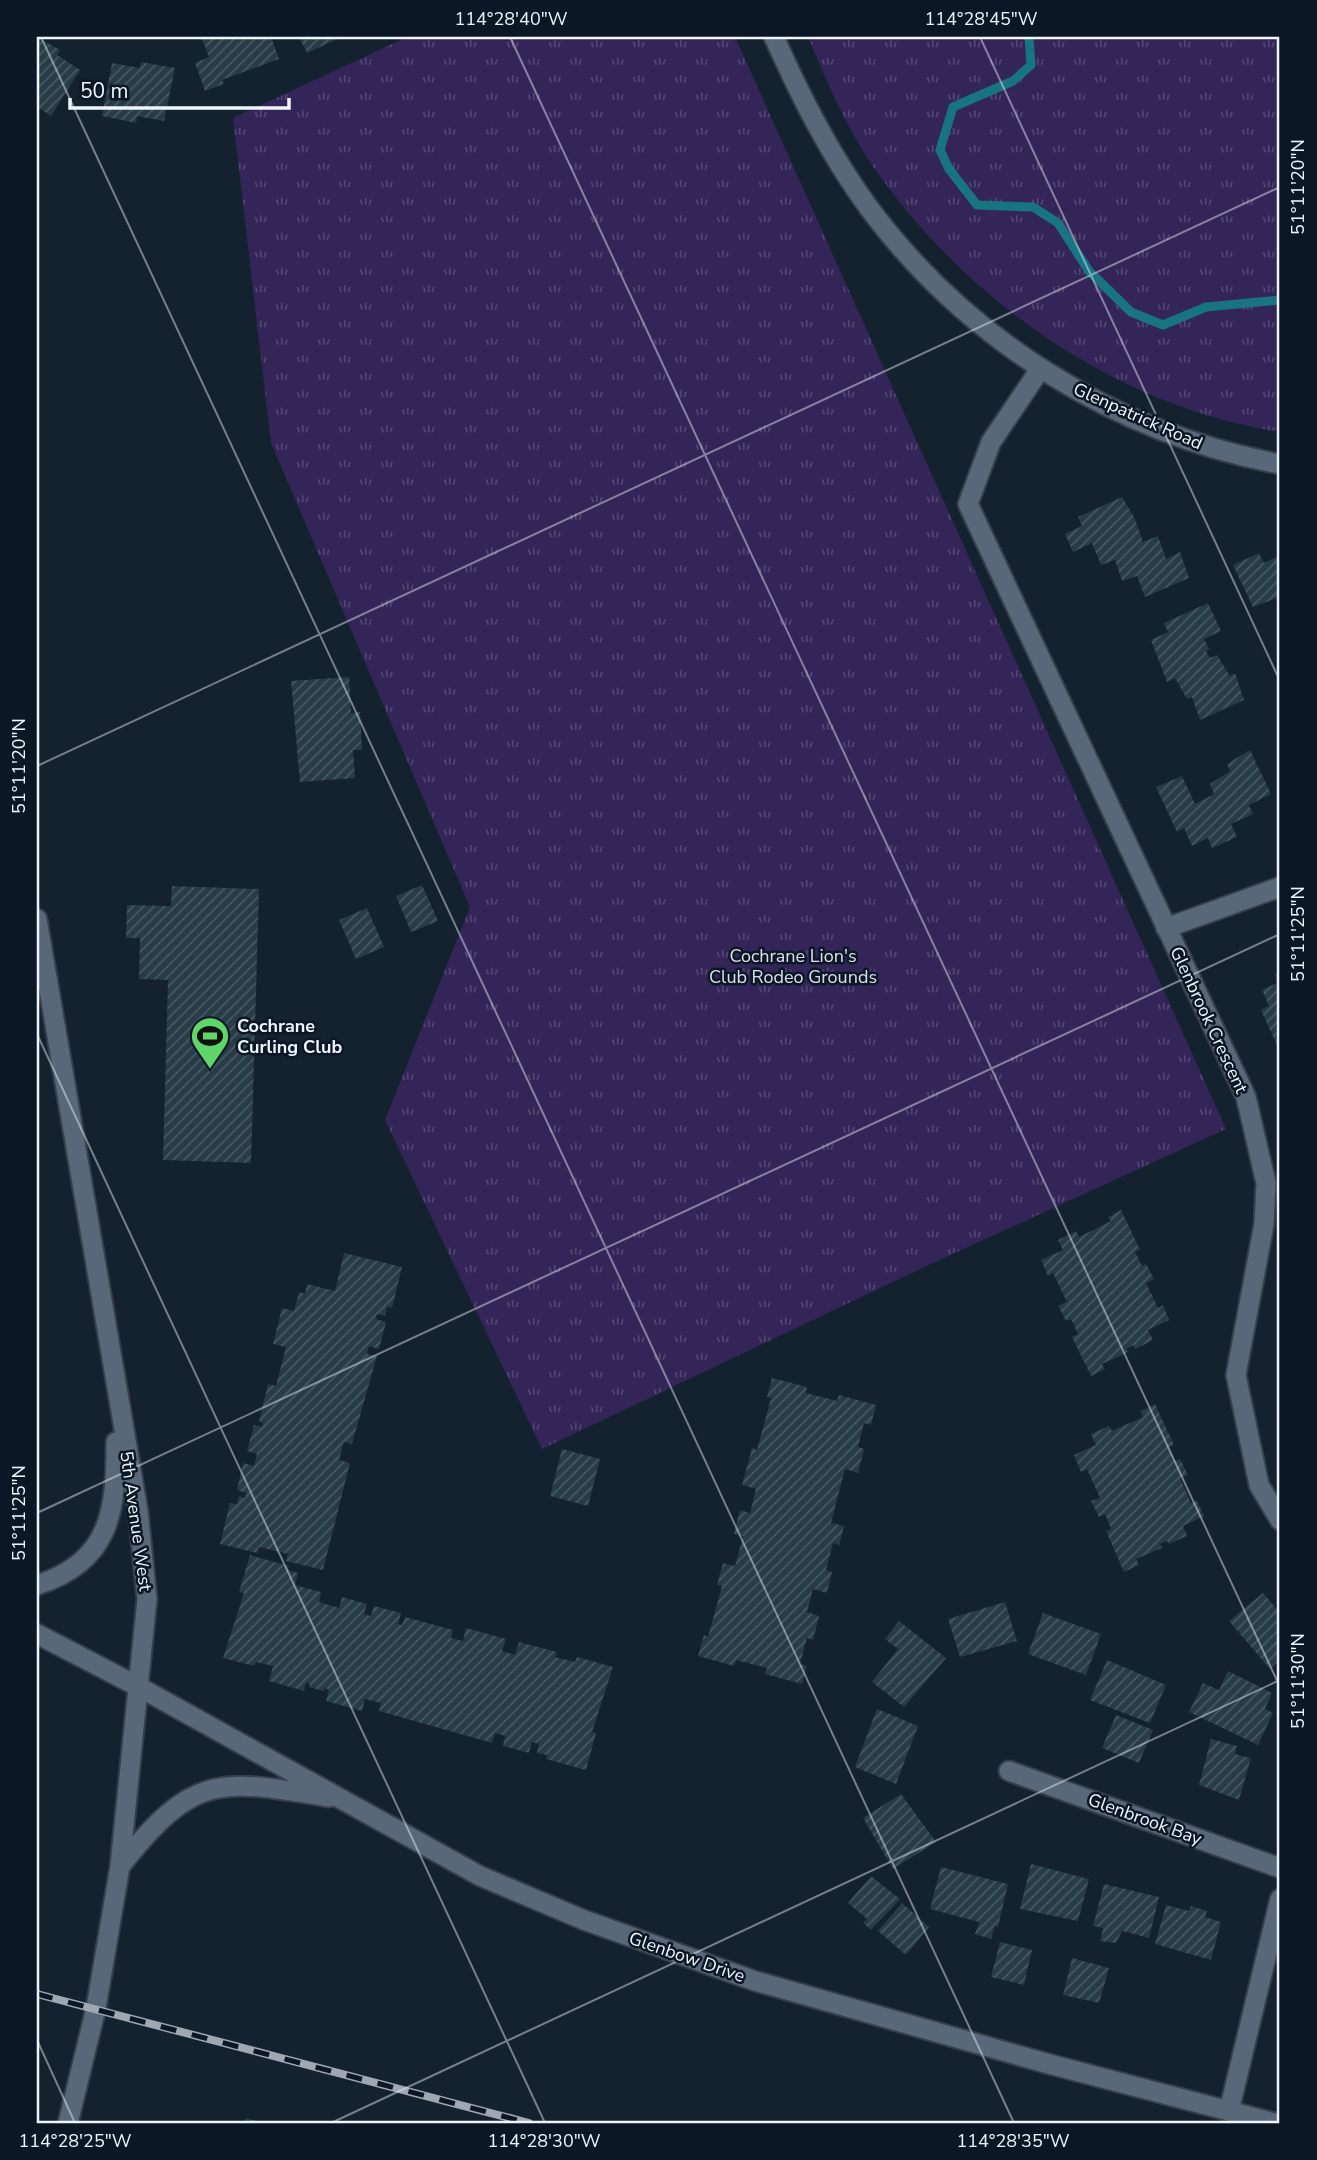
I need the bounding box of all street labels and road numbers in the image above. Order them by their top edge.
street label: Glenpatrick Road [1070,377,1206,455]
street label: Glenbrook Crescent [1164,943,1254,1098]
street label: 5th Avenue West [114,1449,158,1593]
street label: Glenbrook Bay [1085,1787,1206,1851]
street label: Glenbow Drive [626,1926,748,1988]

